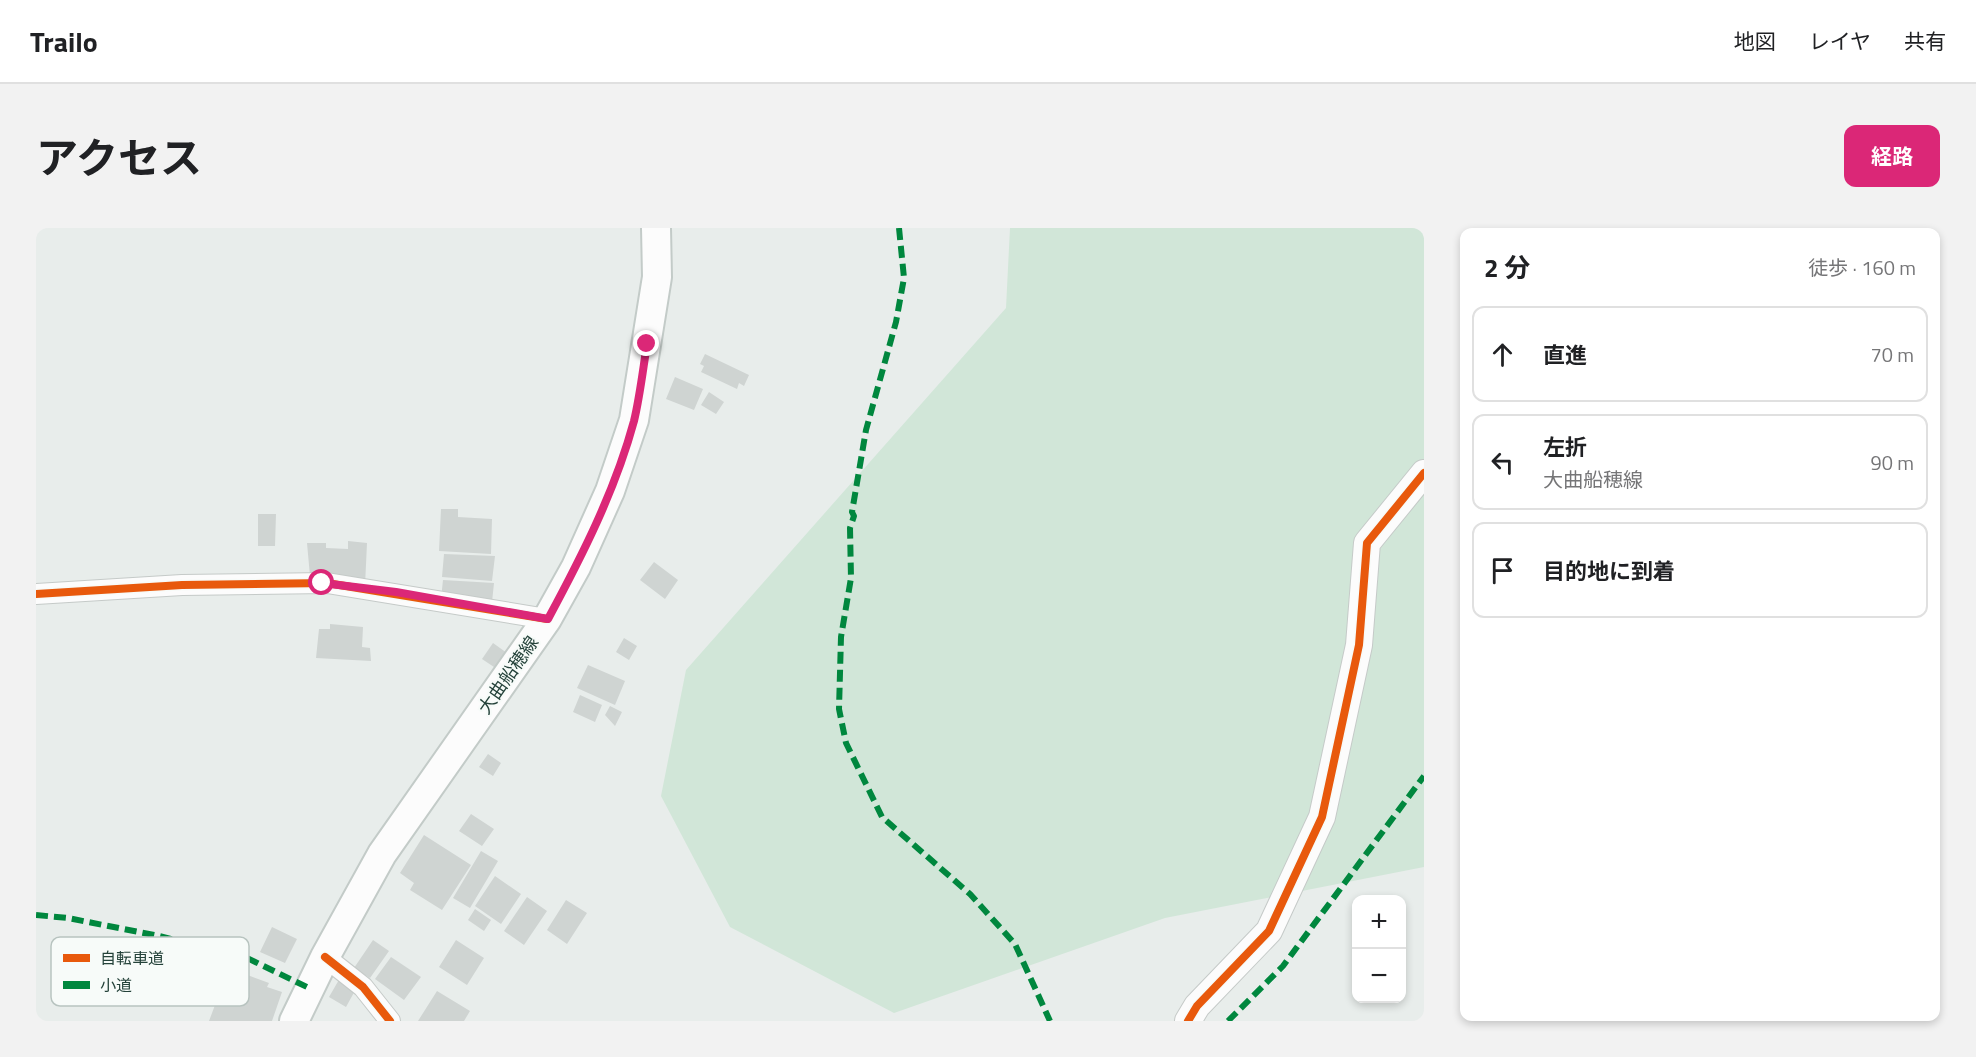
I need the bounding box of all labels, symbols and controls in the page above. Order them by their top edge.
text: Trailo [30,20,98,63]
text: 地図 [1734,25,1776,57]
text: レイヤ [1809,25,1871,57]
text: 共有 [1904,25,1946,57]
text: アクセス [36,125,202,189]
button: 経路 [1844,125,1940,187]
text: 2 分 [1484,248,1530,287]
text: 徒歩 · 160 m [1808,252,1916,283]
route end [633,330,659,356]
icon: ahead [1486,338,1519,371]
text: 直進 [1543,338,1587,372]
text: 70 m [1870,339,1914,370]
text: 左折 [1543,430,1587,464]
icon: left [1486,446,1519,479]
text: 90 m [1870,447,1914,478]
text: 大曲船穂線 [1543,464,1643,495]
icon: arrive [1486,554,1519,587]
text: 目的地に到着 [1543,554,1675,588]
route start [308,569,334,595]
street label: 大曲船穂線 [471,630,545,720]
map controls [1352,895,1406,1003]
button: + [1352,895,1406,949]
legend [51,937,249,1006]
text: 自転車道 [100,946,164,970]
button: − [1352,949,1406,1003]
text: 小道 [100,973,132,997]

